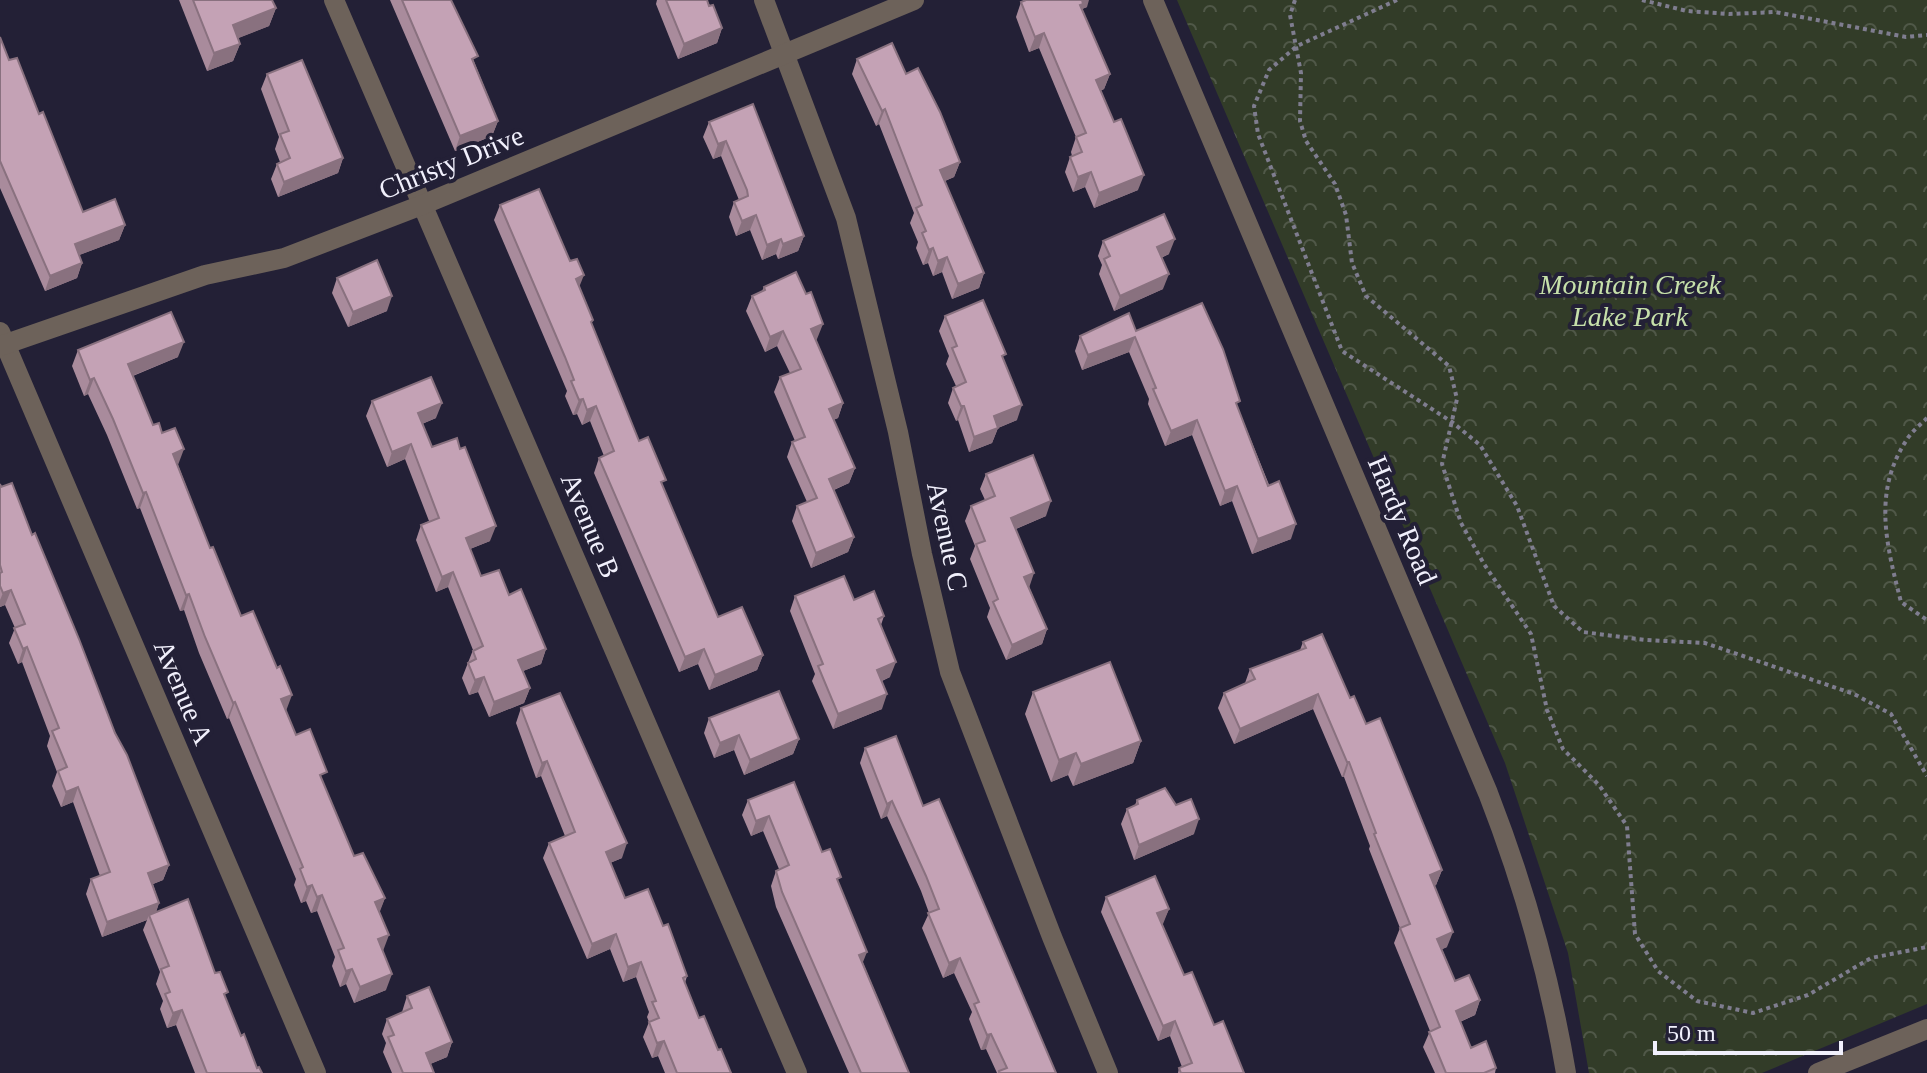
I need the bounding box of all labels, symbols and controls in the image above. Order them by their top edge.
street label: Christy Drive [374,119,528,206]
park label: Mountain Creek Lake Park [1538,269,1721,332]
street label: Hardy Road [1362,452,1443,589]
street label: Avenue B [555,468,626,582]
street label: Avenue C [921,479,974,593]
street label: Avenue A [148,635,220,750]
scale bar [1655,1005,1841,1055]
text: 50 m [1667,1020,1716,1046]

